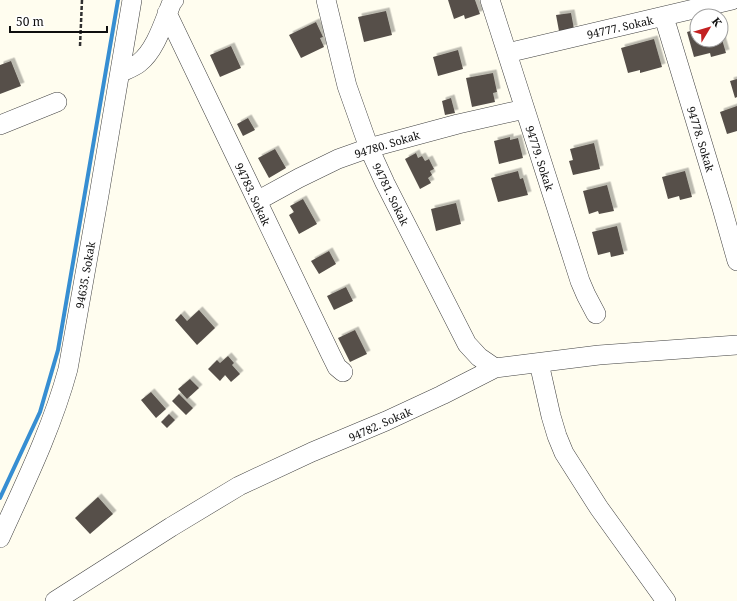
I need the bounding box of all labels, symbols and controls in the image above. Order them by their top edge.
scale bar [10,8,107,34]
north arrow [689,8,729,48]
street label: 94777. Sokak [585,12,655,42]
text: 50 m [16,13,44,30]
text: K [709,14,726,30]
street label: 94778. Sokak [684,104,718,174]
street label: 94779. Sokak [522,123,558,193]
street label: 94780. Sokak [352,127,422,161]
street label: 94783. Sokak [232,160,274,228]
street label: 94781. Sokak [369,160,413,228]
street label: 94635. Sokak [72,240,98,310]
street label: 94782. Sokak [346,403,415,445]

